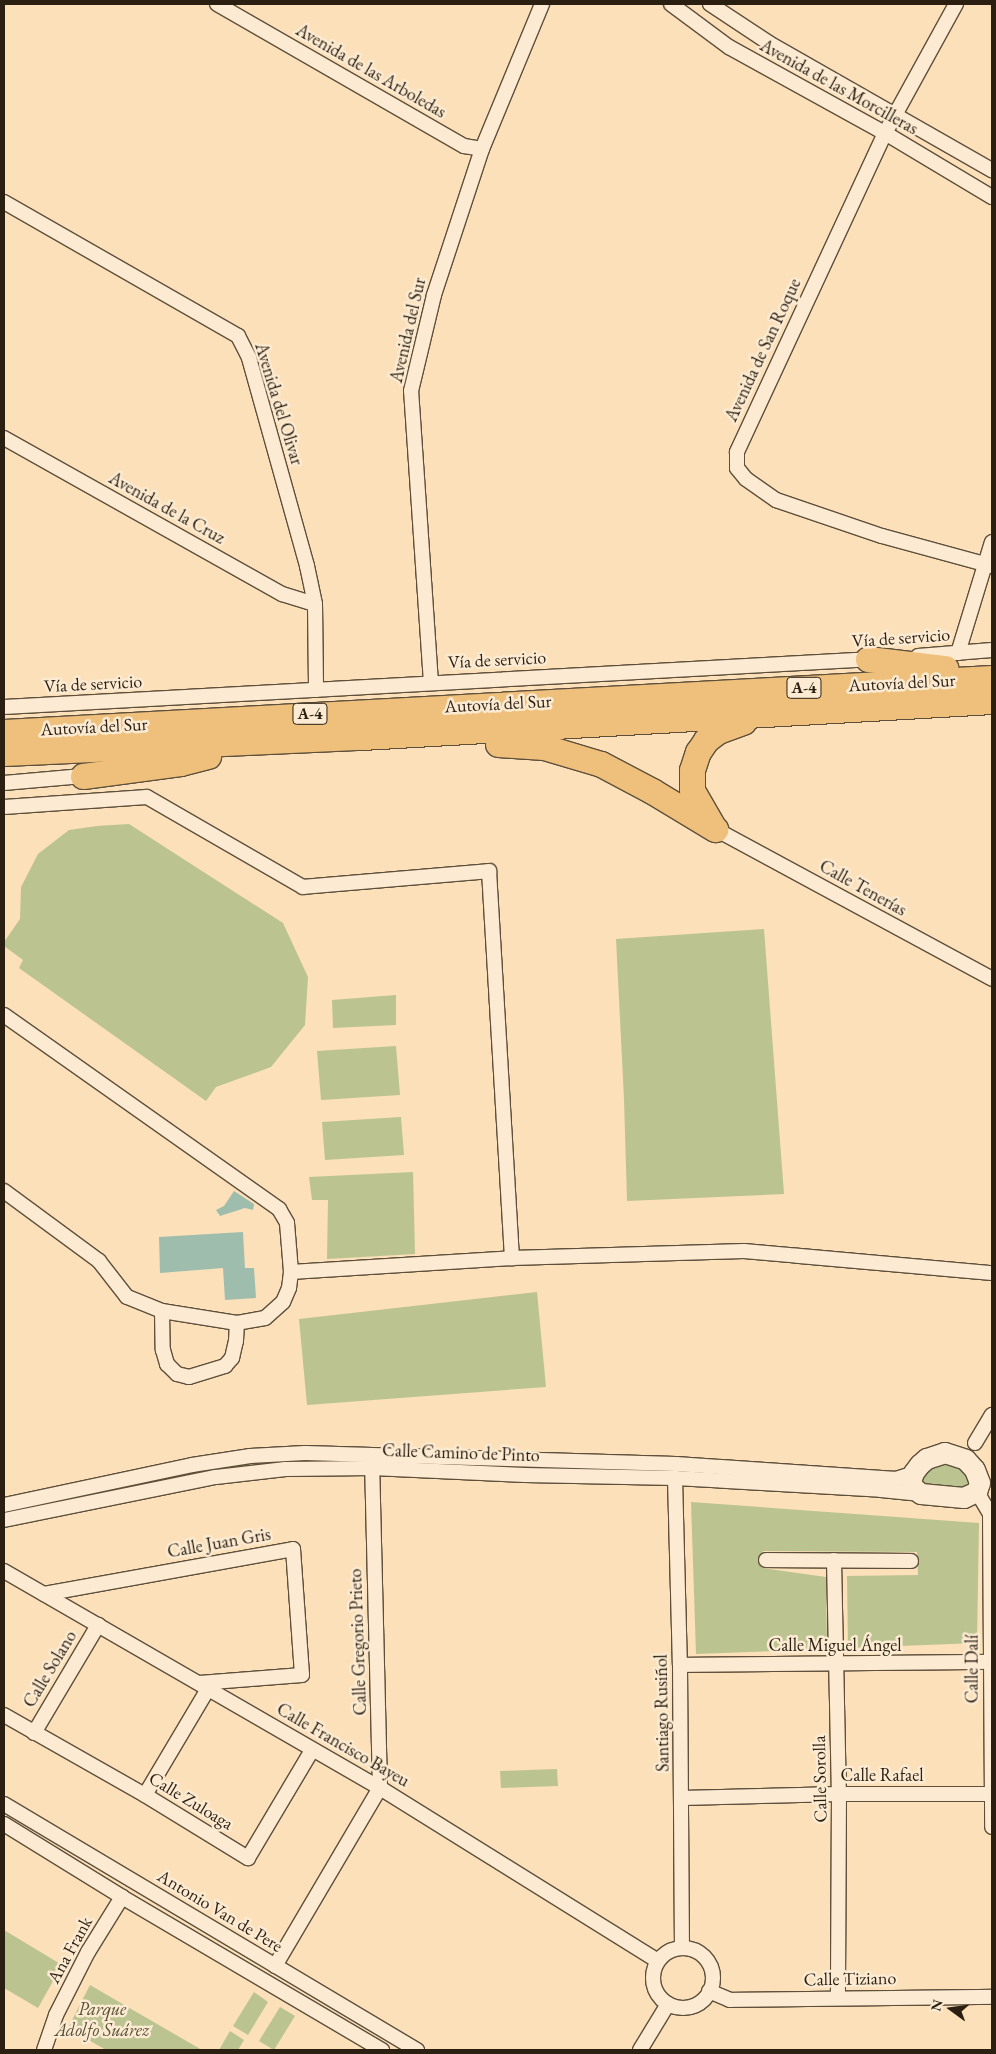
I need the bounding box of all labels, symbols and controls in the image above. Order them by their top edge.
street label: Avenida de las Arboledas [292,19,450,123]
street label: Avenida de las Morcilleras [756,35,922,139]
street label: Avenida del Sur [385,275,431,385]
street label: Avenida de San Roque [720,275,806,425]
street label: Avenida del Olivar [250,340,308,468]
street label: Avenida de la Cruz [105,467,229,549]
street label: Vía de servicio [851,624,951,652]
street label: Vía de servicio [447,647,547,673]
street label: Autovía del Sur [848,669,956,697]
street label: Vía de servicio [43,671,143,697]
road number: A-4 [785,674,823,701]
street label: Autovía del Sur [444,690,552,718]
road number: A-4 [291,701,329,728]
street label: Autovía del Sur [40,713,148,741]
street label: Calle Tenerías [816,855,910,921]
street label: Calle Camino de Pinto [382,1439,540,1467]
street label: Calle Juan Gris [166,1523,272,1563]
street label: Calle Gregorio Prieto [345,1568,371,1716]
street label: Calle Solano [19,1627,81,1711]
street label: Calle Miguel Ángel [768,1634,902,1656]
street label: Calle Dalí [961,1635,983,1703]
street label: Santiago Rusiñol [650,1654,674,1772]
street label: Calle Francisco Bayeu [273,1698,413,1792]
street label: Calle Sorolla [808,1735,832,1823]
street label: Calle Rafael [840,1764,924,1786]
street label: Calle Zuloaga [145,1767,237,1835]
street label: Antonio Van de Pere [153,1865,287,1957]
street label: Ana Frank [43,1913,97,1987]
street label: Calle Tiziano [804,1967,896,1991]
north arrow [926,1984,976,2034]
text: N [926,1998,947,2013]
park label: Parque Adolfo Suárez [55,1999,149,2042]

